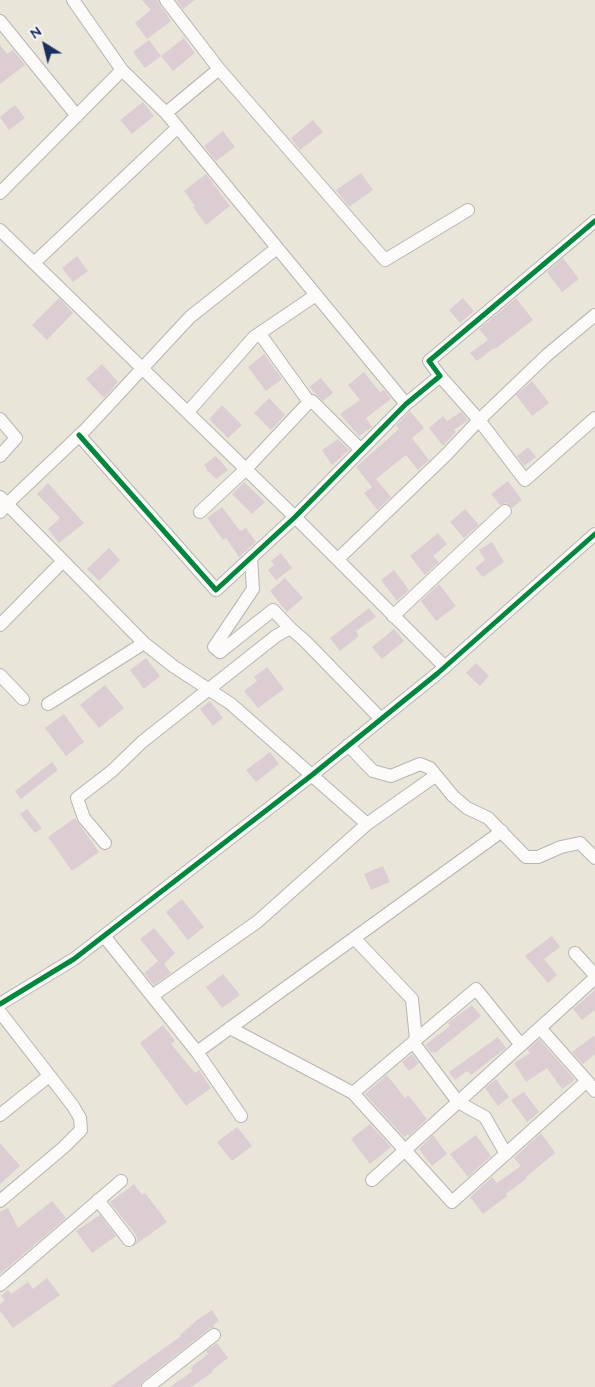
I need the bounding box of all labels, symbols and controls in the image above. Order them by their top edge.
north arrow [20,20,70,70]
text: N [27,22,46,44]

